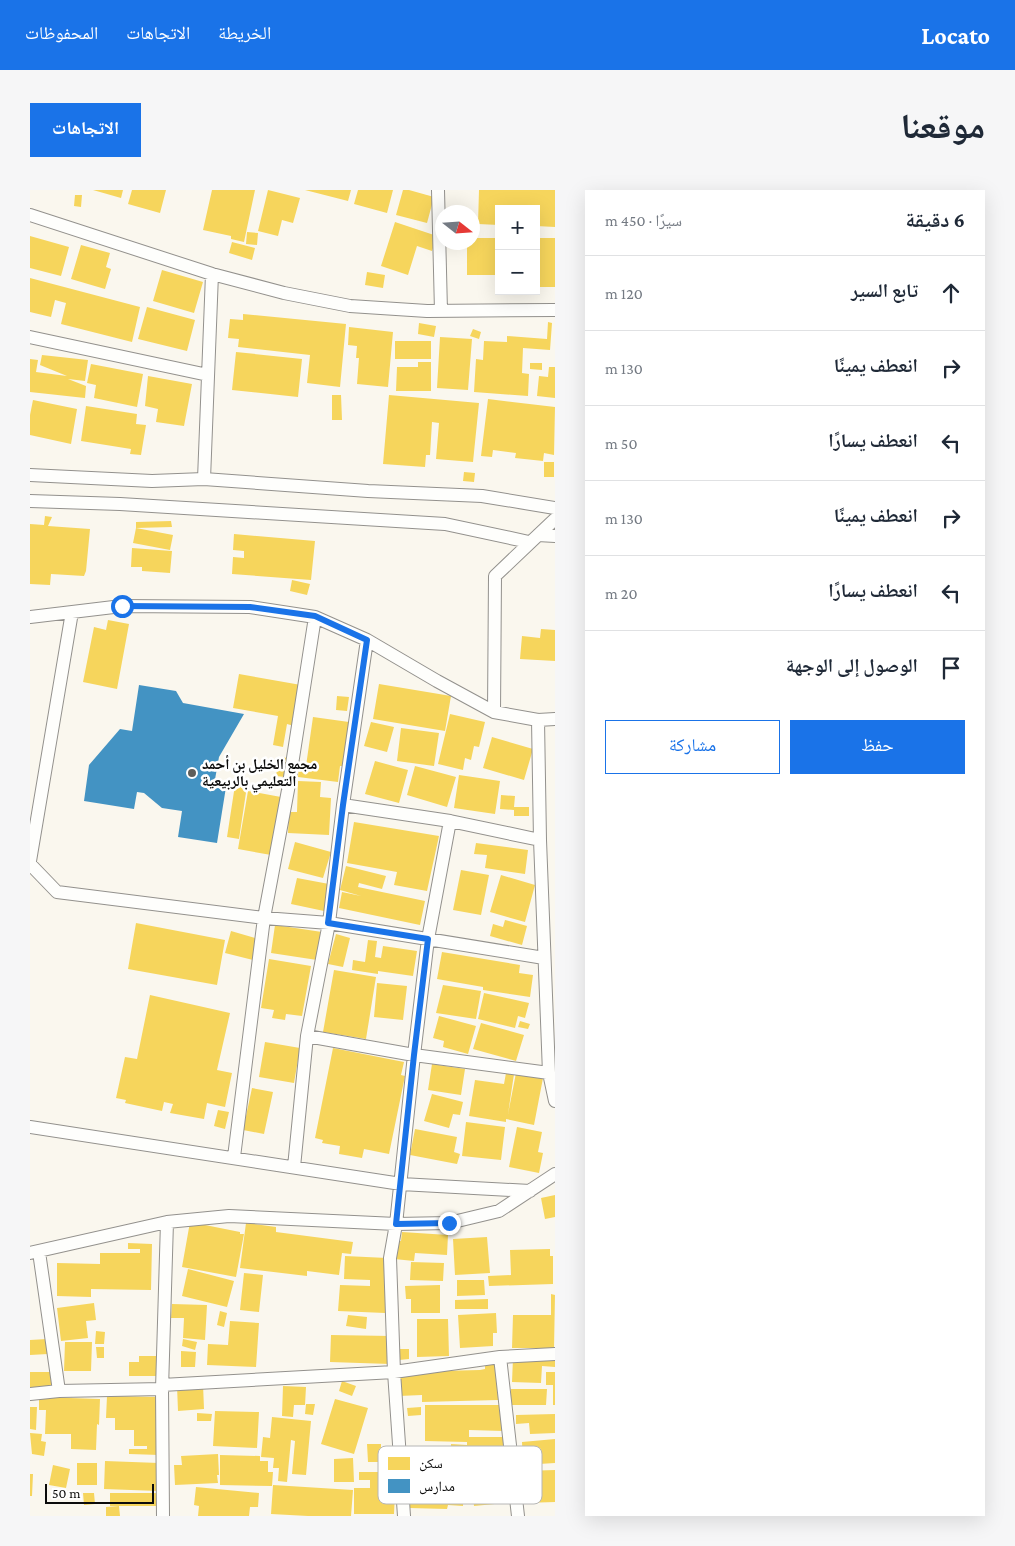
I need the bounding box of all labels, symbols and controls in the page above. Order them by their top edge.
text: Locato [921,22,990,49]
text: المحفوظات [25,23,98,43]
text: الاتجاهات [126,23,190,43]
text: الخريطة [218,23,271,43]
button: الاتجاهات [30,103,141,157]
text: موقعنا [900,107,985,146]
north arrow [435,205,480,250]
map controls [495,205,540,295]
button: + [495,205,540,250]
text: 6 دقيقة [905,208,965,232]
text: سيرًا · 450 m [605,212,682,229]
button: − [495,250,540,295]
icon: ahead [937,279,965,307]
text: تابع السير [851,280,918,301]
text: 120 m [605,285,643,302]
icon: right [937,354,965,382]
text: انعطف يمينًا [834,355,918,376]
text: 130 m [605,360,643,377]
icon: left [937,429,965,457]
text: انعطف يسارًا [828,430,918,451]
text: 50 m [605,435,637,452]
icon: right [937,504,965,532]
text: انعطف يمينًا [834,505,918,526]
text: 130 m [605,510,643,527]
icon: left [937,579,965,607]
text: انعطف يسارًا [828,580,918,601]
text: 20 m [605,585,638,602]
route start [111,595,134,618]
icon: arrive [937,654,965,682]
text: الوصول إلى الوجهة [786,655,918,676]
button: مشاركة [605,720,780,774]
button: حفظ [790,720,965,774]
place label: مجمع الخليل بن أحمد التعليمي بالربيعية [202,755,317,793]
marker: مجمع الخليل بن أحمد التعليمي بالربيعية [186,767,198,779]
route end [438,1212,461,1235]
legend [378,1446,542,1504]
text: سكن [419,1455,443,1472]
text: مدارس [419,1478,455,1495]
scale bar [45,1481,154,1504]
text: 50 m [52,1485,80,1501]

